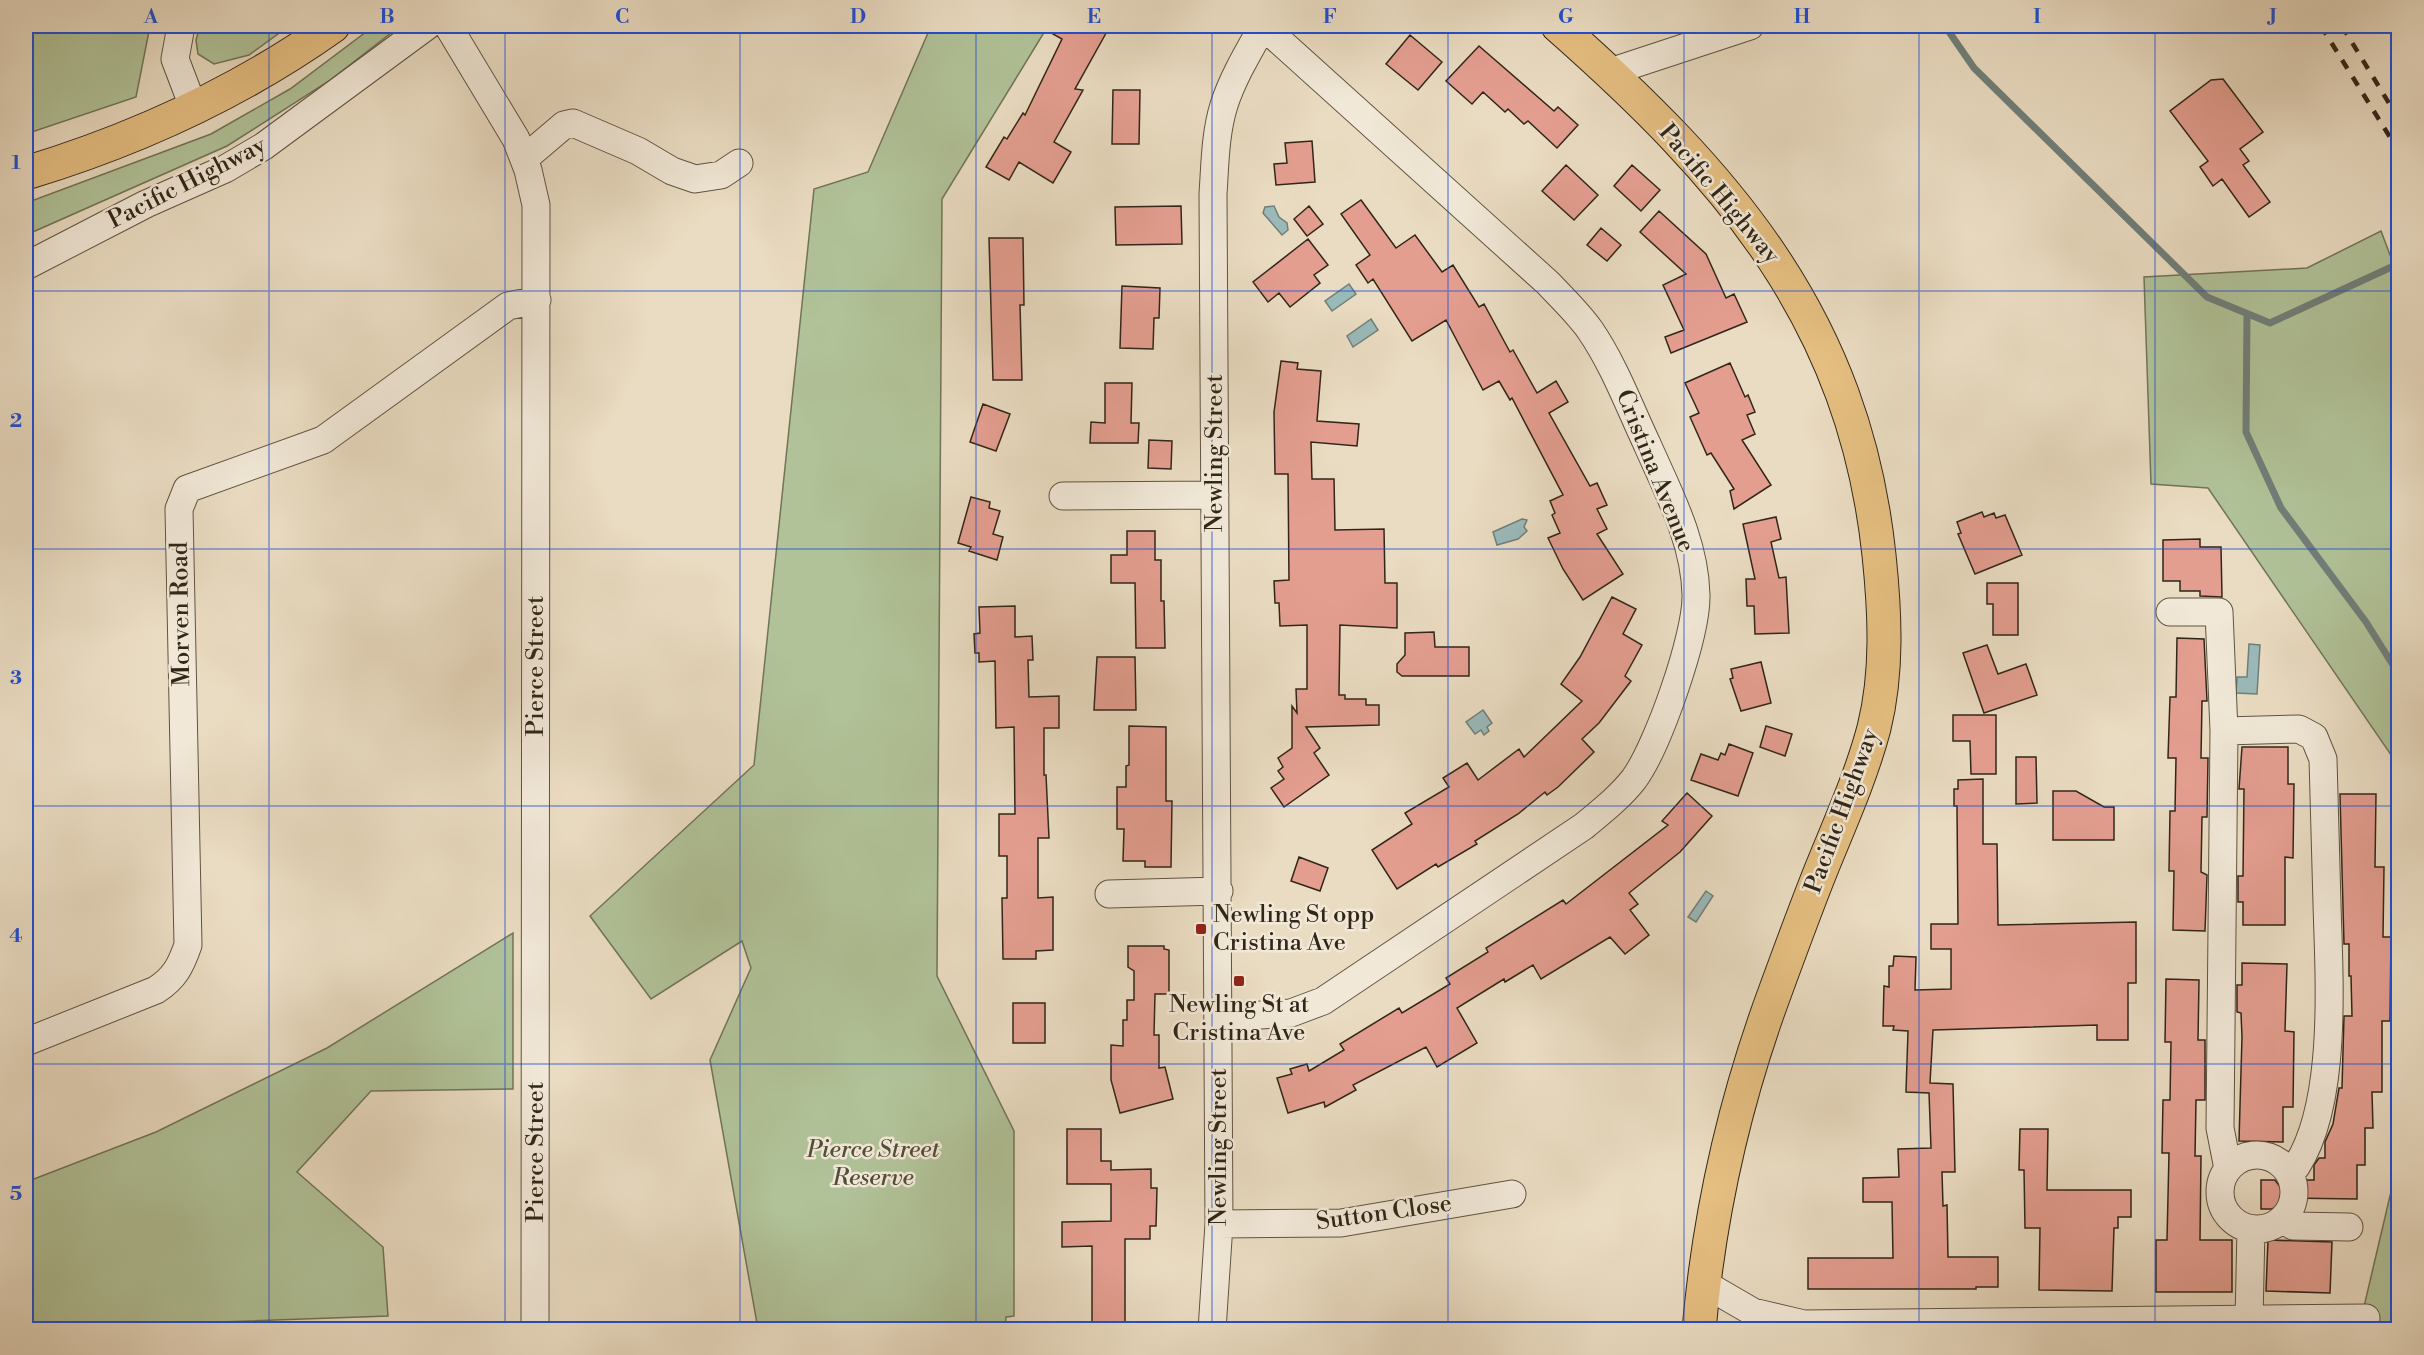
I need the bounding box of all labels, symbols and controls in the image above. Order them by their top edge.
text: A [143,5,159,30]
text: B [379,5,395,30]
text: C [615,5,629,30]
text: D [850,5,866,30]
text: E [1087,5,1101,30]
text: F [1323,5,1337,30]
text: G [1558,5,1574,30]
text: H [1794,5,1811,30]
text: I [2033,5,2041,30]
text: J [2266,5,2277,30]
street label: Pacific Highway [1652,118,1786,270]
street label: Pacific Highway [103,130,271,236]
text: 1 [11,151,21,176]
street label: Newling Street [1200,373,1230,532]
street label: Cristina Avenue [1609,385,1701,557]
text: 2 [10,409,22,434]
street label: Morven Road [165,541,197,687]
street label: Pierce Street [521,595,551,736]
text: 3 [10,666,22,691]
street label: Pacific Highway [1798,724,1886,898]
place label: Newling St opp Cristina Ave [1213,900,1374,958]
marker: Newling St opp Cristina Ave [1194,922,1208,936]
text: 4 [9,924,23,949]
marker: Newling St at Cristina Ave [1232,974,1246,988]
place label: Newling St at Cristina Ave [1169,990,1310,1048]
street label: Newling Street [1204,1067,1234,1226]
street label: Pierce Street [521,1081,551,1222]
park label: Pierce Street Reserve [806,1135,940,1193]
text: 5 [10,1182,22,1207]
street label: Sutton Close [1314,1189,1454,1237]

